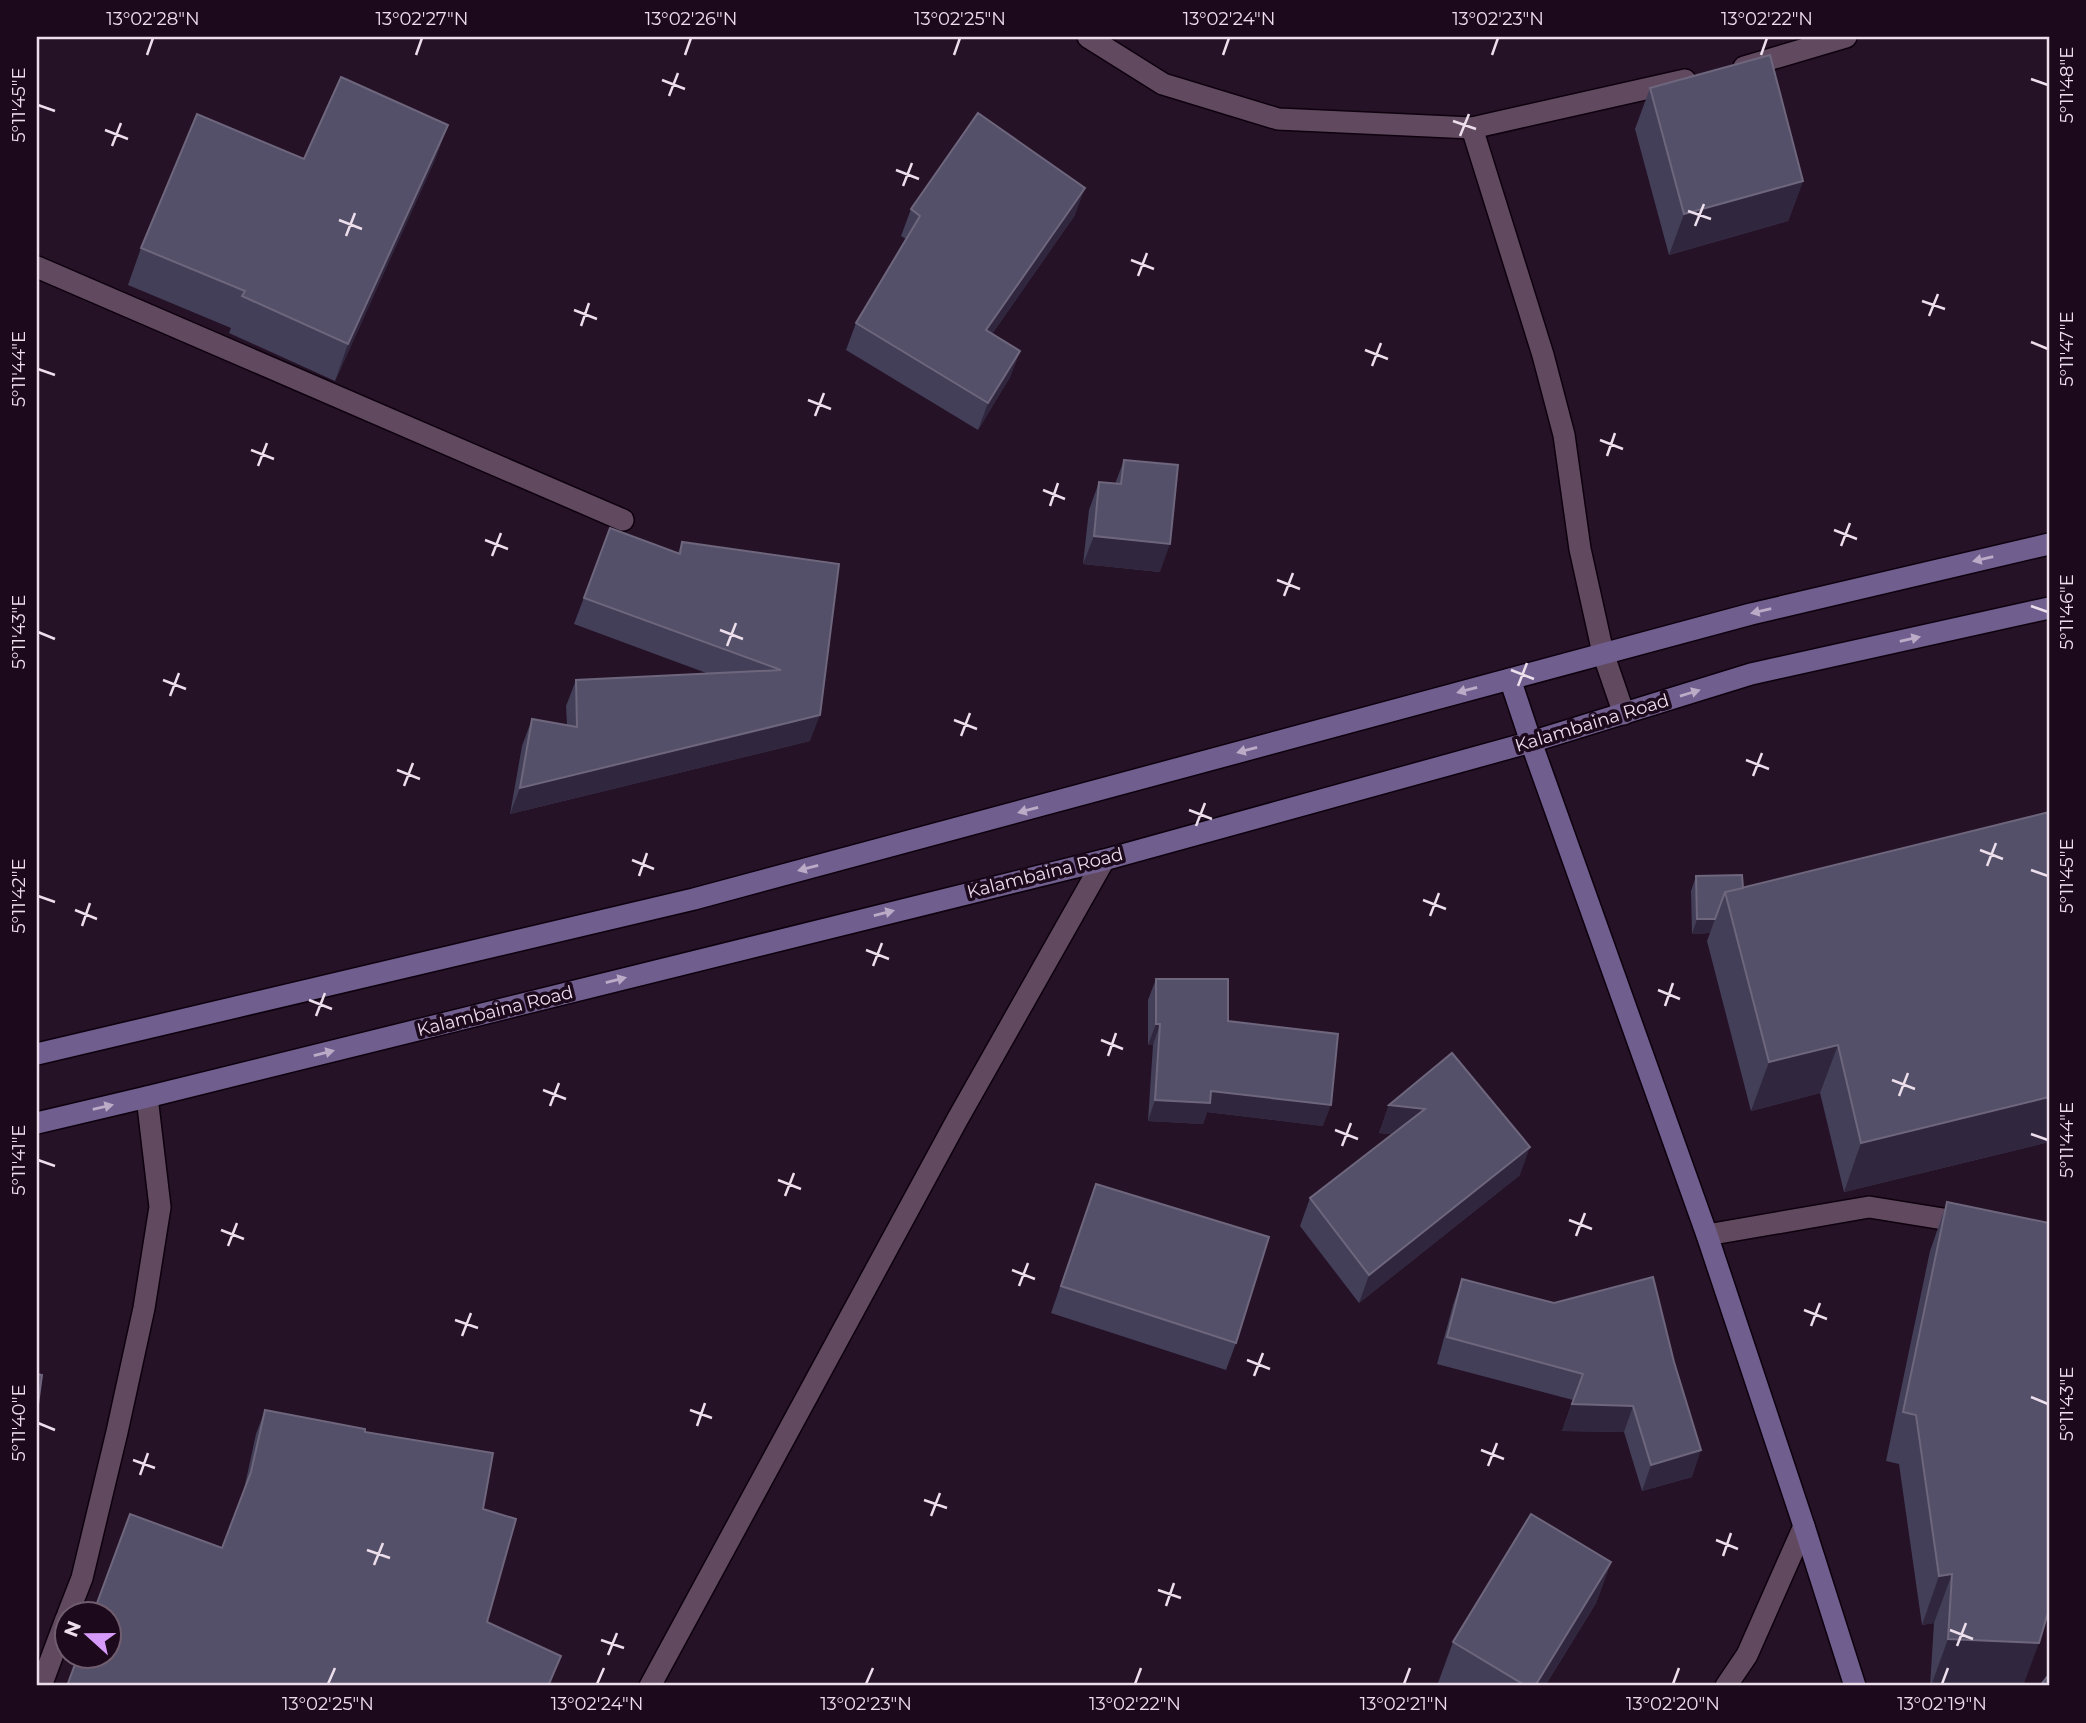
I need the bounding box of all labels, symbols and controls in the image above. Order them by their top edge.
text: 13°02'28"N [106,8,200,30]
text: 13°02'27"N [376,8,468,30]
text: 13°02'26"N [645,8,737,30]
text: 13°02'25"N [914,8,1006,30]
text: 13°02'24"N [1183,8,1275,30]
text: 13°02'23"N [1452,8,1544,30]
text: 13°02'22"N [1721,8,1813,30]
text: 5°11'48"E [2056,47,2078,123]
text: 5°11'45"E [8,68,30,142]
text: 5°11'47"E [2056,311,2078,387]
text: 5°11'44"E [8,331,30,407]
one-way arrow [1972,554,1994,565]
text: 5°11'46"E [2056,574,2078,650]
text: 5°11'43"E [8,595,30,669]
one-way arrow [1750,606,1772,617]
one-way arrow [1899,633,1921,644]
one-way arrow [1456,686,1477,696]
one-way arrow [1679,688,1700,698]
street label: Kalambaina Road [1512,689,1672,757]
one-way arrow [1236,745,1258,756]
one-way arrow [1017,805,1039,816]
text: 5°11'45"E [2056,839,2078,913]
street label: Kalambaina Road [965,843,1125,903]
text: 5°11'42"E [8,859,30,933]
one-way arrow [797,863,819,874]
one-way arrow [874,907,896,918]
one-way arrow [605,974,627,985]
street label: Kalambaina Road [415,981,575,1041]
one-way arrow [313,1047,335,1058]
one-way arrow [92,1101,114,1112]
text: 5°11'44"E [2056,1102,2078,1178]
text: 5°11'41"E [8,1125,30,1195]
text: 5°11'43"E [2056,1367,2078,1441]
text: 5°11'40"E [8,1385,30,1461]
north arrow [52,1600,122,1670]
text: N [59,1618,86,1640]
text: 13°02'25"N [282,1693,374,1715]
text: 13°02'24"N [551,1693,643,1715]
text: 13°02'23"N [820,1693,912,1715]
text: 13°02'22"N [1089,1693,1181,1715]
text: 13°02'21"N [1360,1693,1448,1715]
text: 13°02'20"N [1626,1693,1720,1715]
text: 13°02'19"N [1897,1693,1987,1715]

